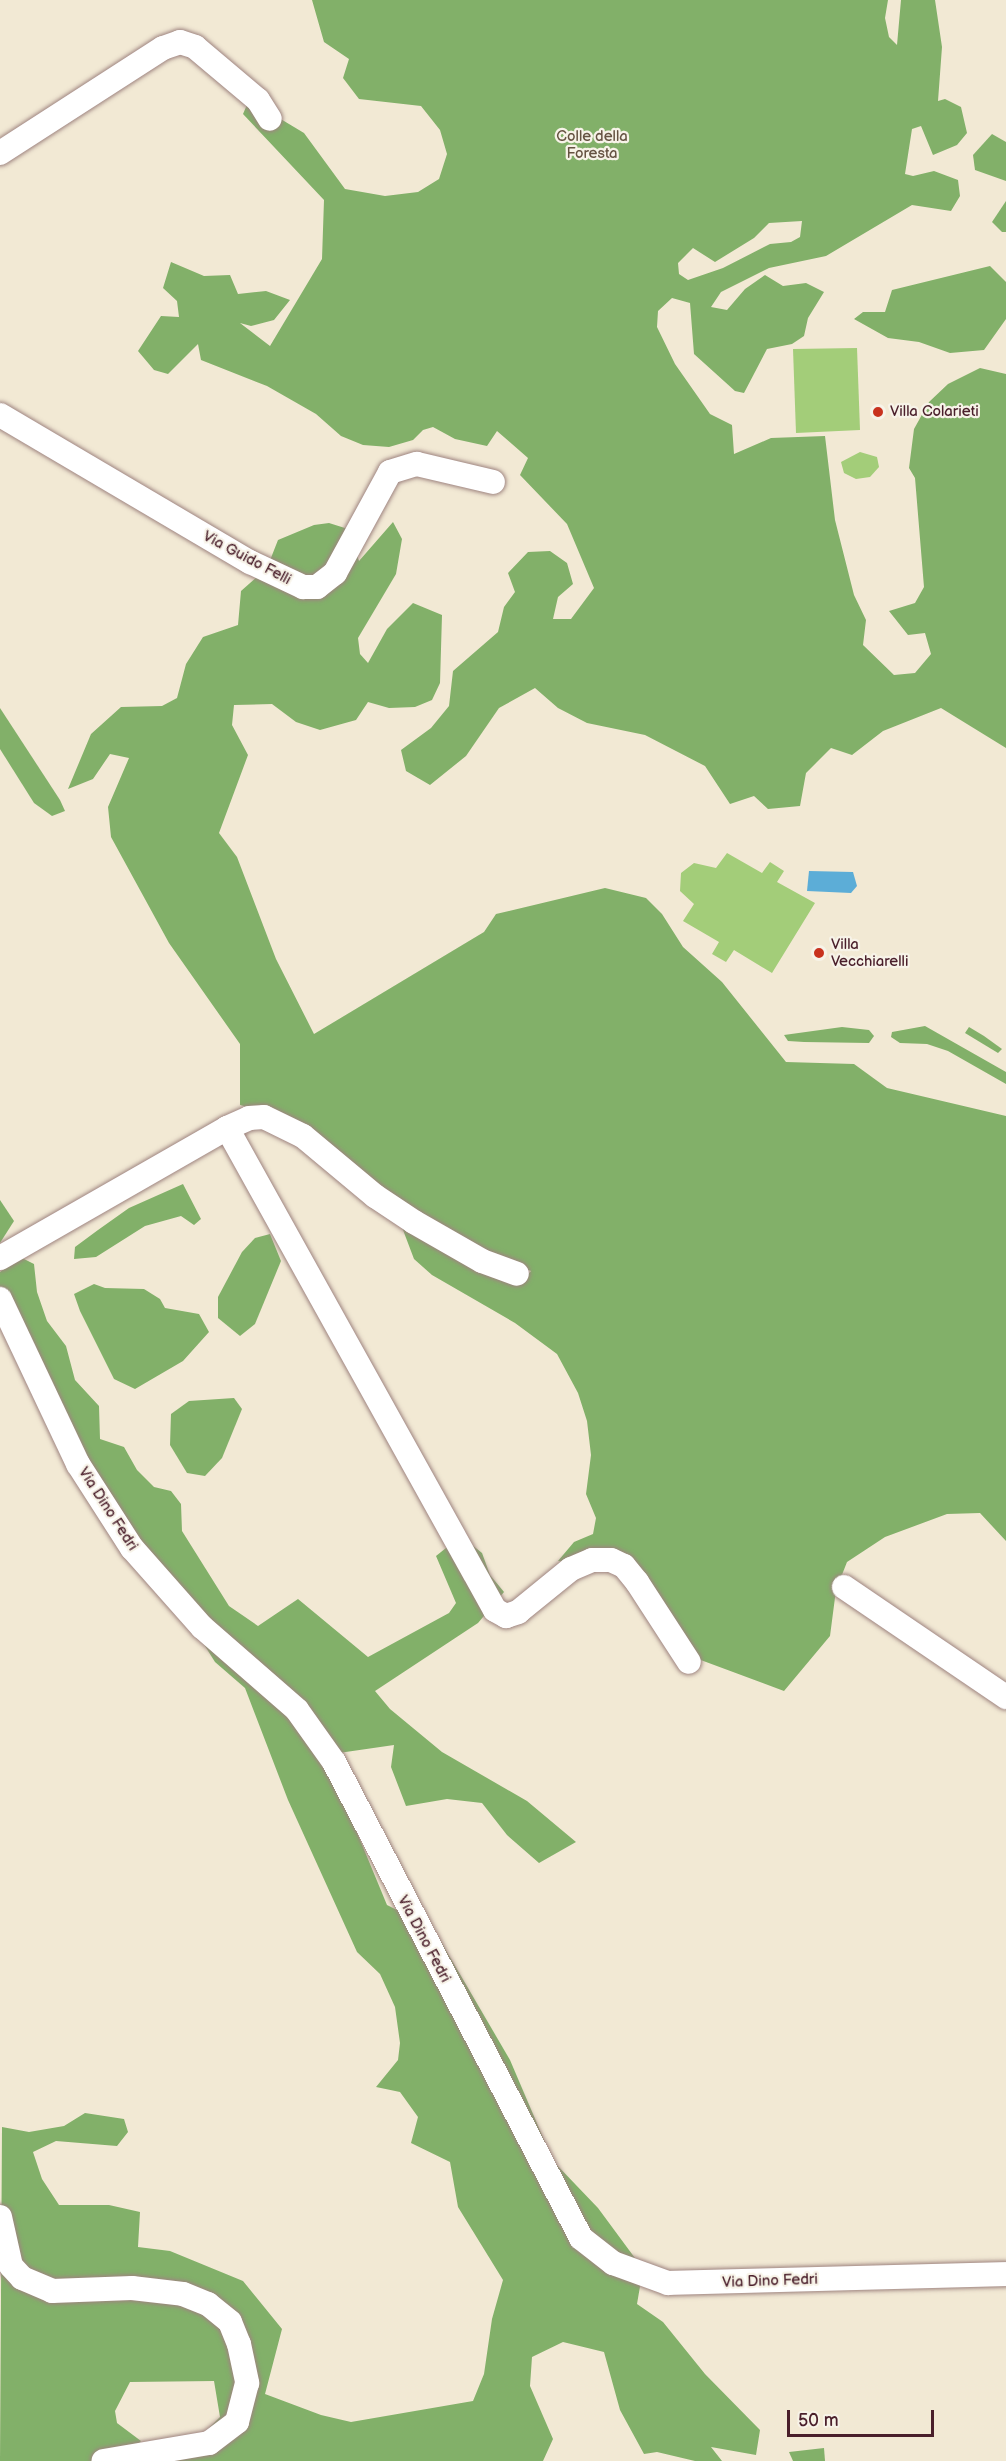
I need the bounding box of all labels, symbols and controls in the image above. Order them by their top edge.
park label: Colle della Foresta [556,127,628,162]
place label: Villa Colarieti [890,403,979,421]
marker: Villa Colarieti [871,405,885,419]
street label: Via Guido Felli [200,527,294,589]
place label: Villa Vecchiarelli [831,935,908,970]
marker: Villa Vecchiarelli [812,946,826,960]
street label: Via Dino Fedri [74,1464,142,1554]
street label: Via Dino Fedri [394,1893,454,1985]
street label: Via Dino Fedri [722,2270,818,2292]
scale bar [790,2398,937,2436]
text: 50 m [798,2410,839,2431]

